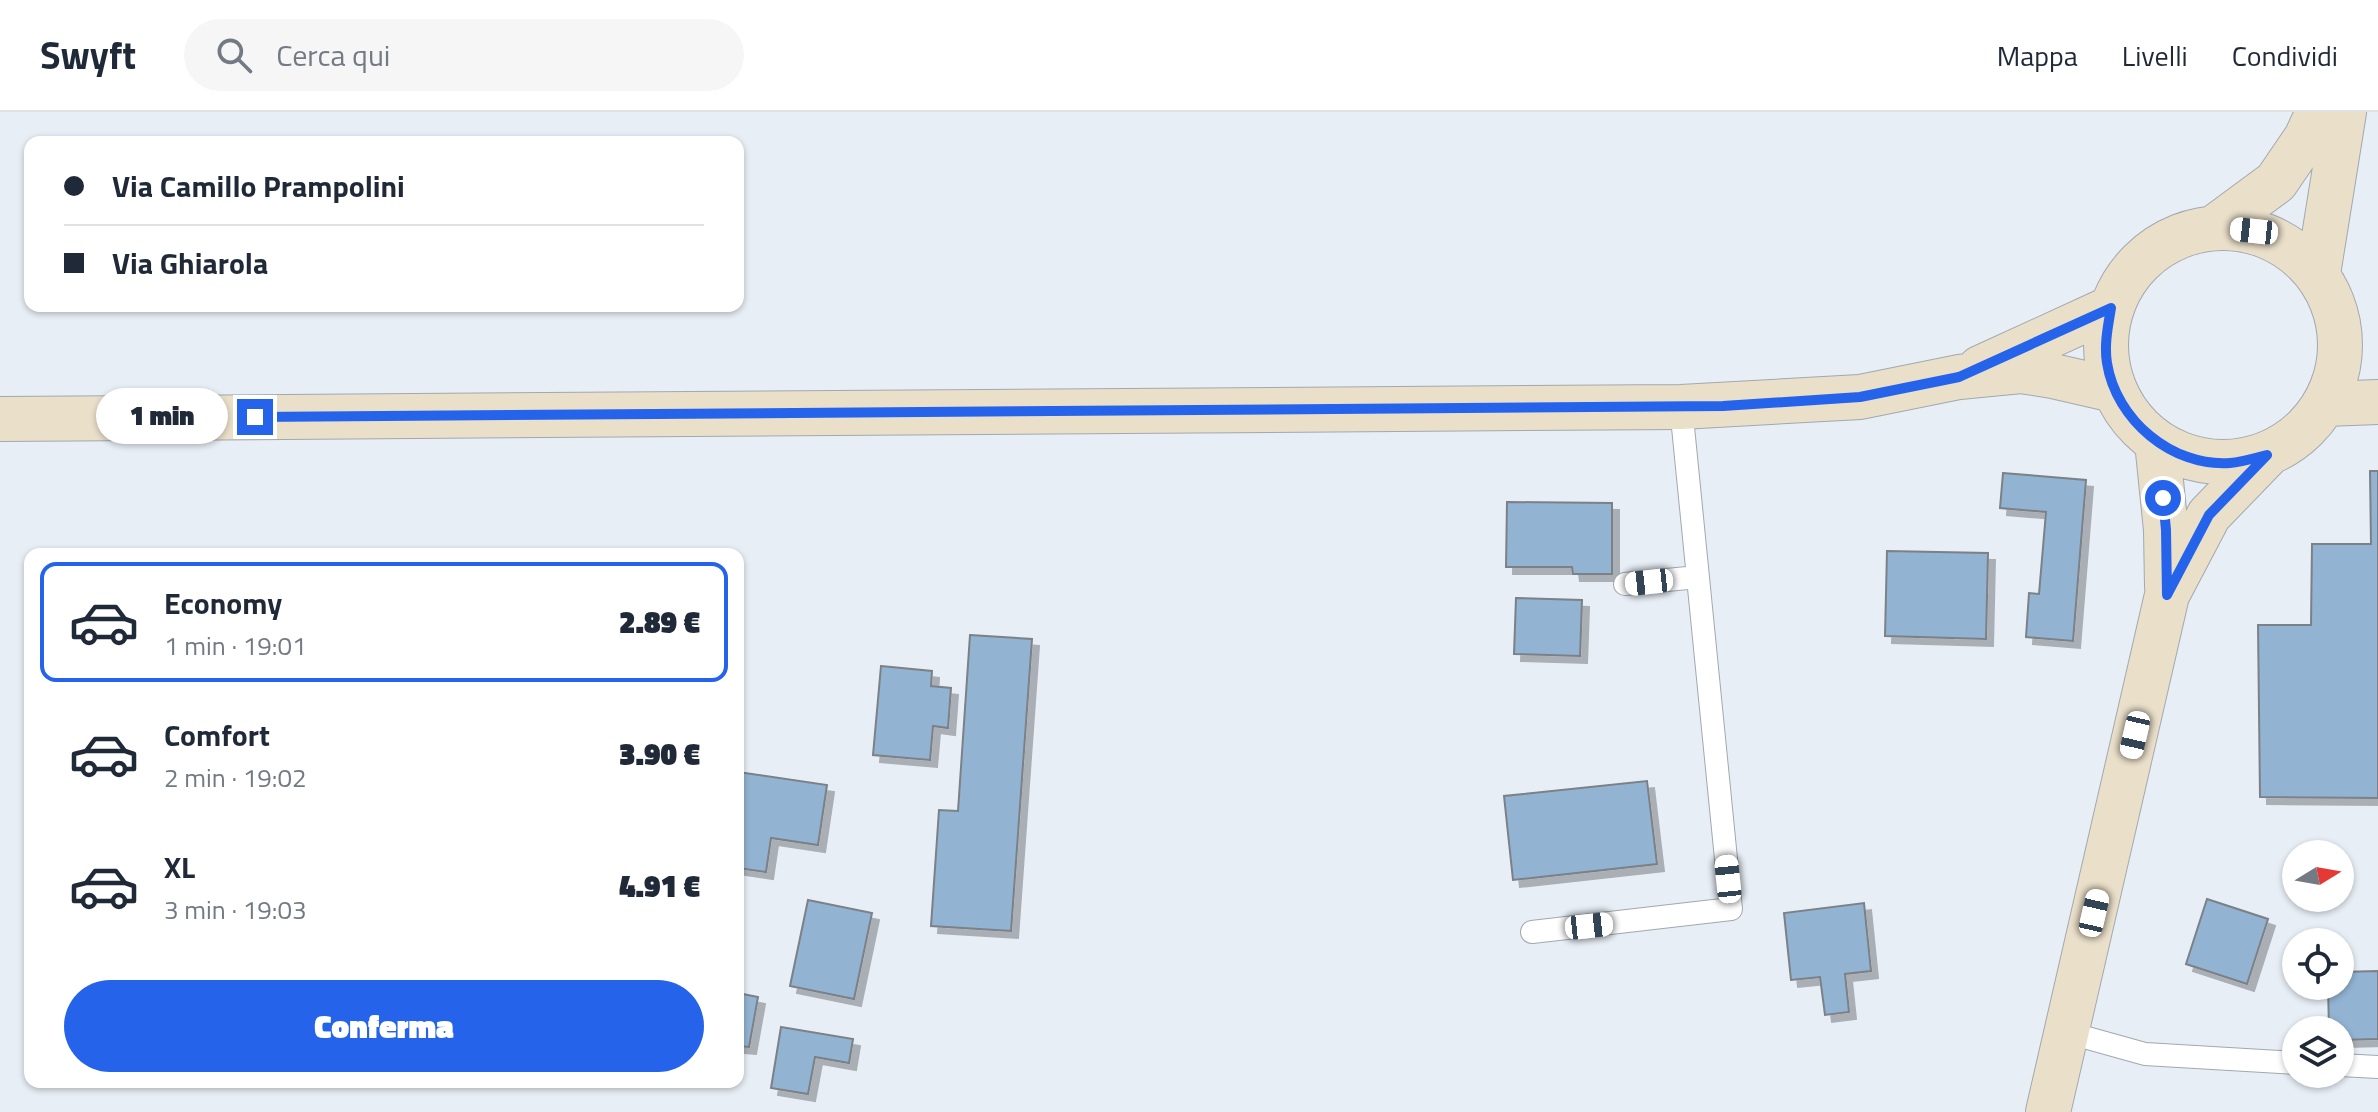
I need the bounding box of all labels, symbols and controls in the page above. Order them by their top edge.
search box [184,19,744,91]
text: Swyft [40,26,136,84]
text: Cerca qui [276,32,390,78]
icon: search [212,33,256,77]
text: Mappa [1997,34,2078,77]
text: Livelli [2122,34,2188,77]
text: Condividi [2232,34,2338,77]
text: Via Camillo Prampolini [112,163,405,209]
car [2229,217,2279,245]
text: Via Ghiarola [112,240,268,286]
callout: 1 min [95,389,227,445]
text: 1 min [130,396,194,435]
route end [237,399,273,435]
route start [2145,480,2181,516]
car [1624,568,1674,596]
text: Economy [164,580,282,626]
icon: car [68,586,140,658]
text: 2.89 € [619,599,700,645]
text: 1 min · 19:01 [164,626,307,665]
car [2118,709,2152,761]
text: Comfort [164,712,270,758]
icon: car [68,718,140,790]
text: 3.90 € [619,731,700,777]
text: 2 min · 19:02 [164,758,307,797]
north arrow [2282,840,2354,912]
map controls [2282,840,2354,1088]
text: XL [164,844,195,890]
icon: car [68,850,140,922]
car [1714,854,1742,904]
text: 4.91 € [619,863,700,909]
car [2077,887,2111,939]
text: 3 min · 19:03 [164,890,307,929]
car [1564,912,1614,940]
button: locate [2282,928,2354,1000]
button: Conferma [64,980,704,1072]
button: layers [2282,1016,2354,1088]

